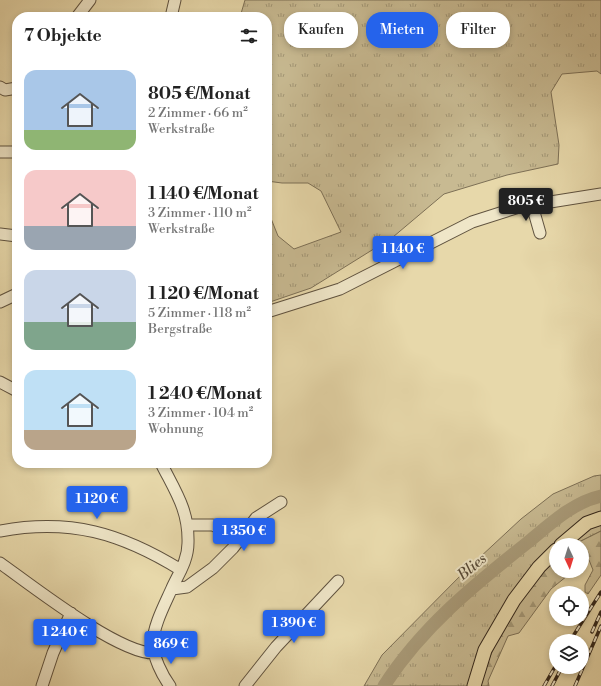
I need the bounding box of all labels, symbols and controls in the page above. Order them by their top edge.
chip: Kaufen [284,12,358,48]
chip: Mieten [366,12,438,48]
chip: Filter [446,12,510,48]
text: 7 Objekte [24,25,102,47]
icon: filters [238,25,260,47]
text: 805 €/Monat [148,83,250,105]
icon: home [56,86,104,134]
text: 2 Zimmer · 66 m² [148,105,248,121]
text: Werkstraße [148,121,215,137]
text: 1 140 €/Monat [148,183,258,205]
icon: home [56,186,104,234]
pin: 805 € [498,188,554,222]
text: 805 € [508,193,544,209]
text: 3 Zimmer · 110 m² [148,205,252,221]
text: Werkstraße [148,221,215,237]
pin: 1 140 € [366,236,440,270]
text: 1 140 € [382,241,424,257]
text: 1 120 €/Monat [148,283,259,305]
icon: home [56,286,104,334]
text: 5 Zimmer · 118 m² [148,305,251,321]
text: Bergstraße [148,321,212,337]
text: 1 240 €/Monat [148,383,262,405]
icon: home [56,386,104,434]
text: 3 Zimmer · 104 m² [148,405,253,421]
text: Wohnung [148,421,204,437]
pin: 1 120 € [60,486,134,520]
text: 1 120 € [76,491,118,507]
pin: 1 350 € [207,518,281,552]
text: 1 350 € [222,523,266,539]
north arrow [549,538,589,578]
map controls [549,538,589,674]
water label: Blies [453,549,491,585]
button: locate [549,586,589,626]
pin: 1 390 € [257,610,331,644]
text: 1 390 € [272,615,316,631]
pin: 1 240 € [28,619,102,653]
text: 1 240 € [42,624,88,640]
pin: 869 € [143,631,199,665]
button: layers [549,634,589,674]
text: 869 € [153,636,189,652]

